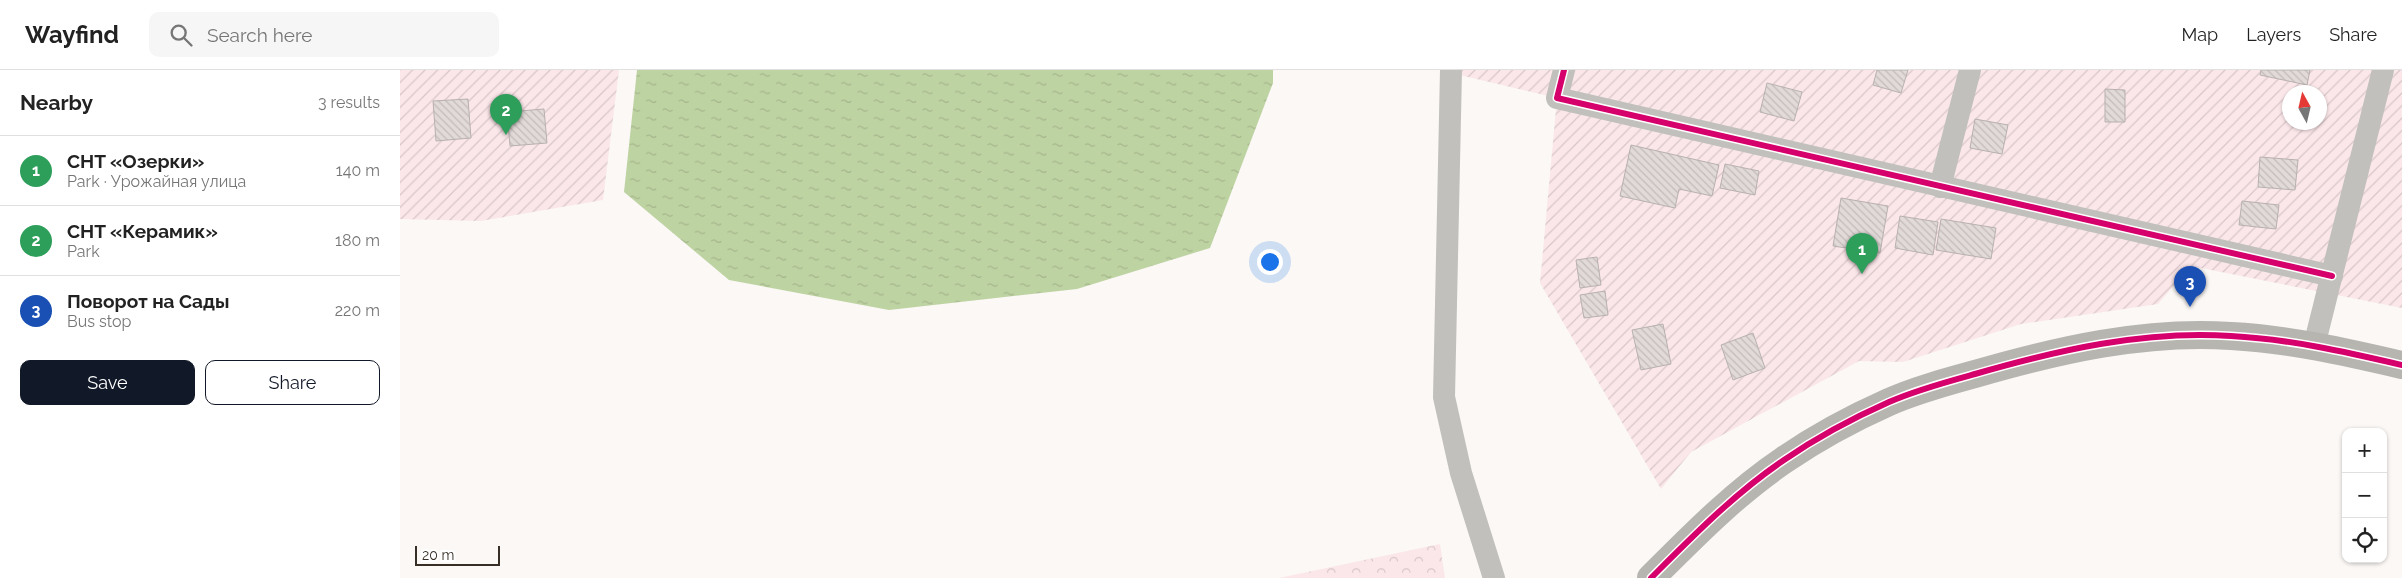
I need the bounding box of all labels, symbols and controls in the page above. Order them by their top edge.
search box [149,12,499,57]
text: Wayfind [25,20,119,49]
icon: search [167,21,195,49]
text: Search here [207,24,312,46]
text: Map [2182,24,2218,45]
text: Layers [2246,24,2301,45]
text: Share [2329,24,2377,45]
north arrow [2282,85,2327,130]
text: Nearby [20,90,93,115]
text: 3 results [318,93,380,112]
pin: 2 [490,94,522,135]
text: СНТ «Озерки» [67,150,204,172]
text: 1 [32,161,40,180]
text: 140 m [336,161,380,180]
text: Park · Урожайная улица [67,172,246,191]
text: СНТ «Керамик» [67,220,218,242]
text: 2 [31,231,41,250]
text: 180 m [335,231,380,250]
pin: 1 [1846,233,1878,274]
text: Park [67,242,100,261]
your location [1257,249,1283,275]
pin: 3 [2174,266,2206,307]
text: Поворот на Сады [67,290,229,312]
text: 3 [32,301,40,320]
text: 220 m [335,301,380,320]
text: Bus stop [67,312,131,331]
button: Save [20,360,195,405]
button: Share [205,360,380,405]
map controls [2342,428,2387,563]
button: + [2342,428,2387,473]
button: − [2342,473,2387,518]
button: locate [2342,518,2387,563]
scale bar [415,543,500,566]
text: 20 m [422,547,454,563]

